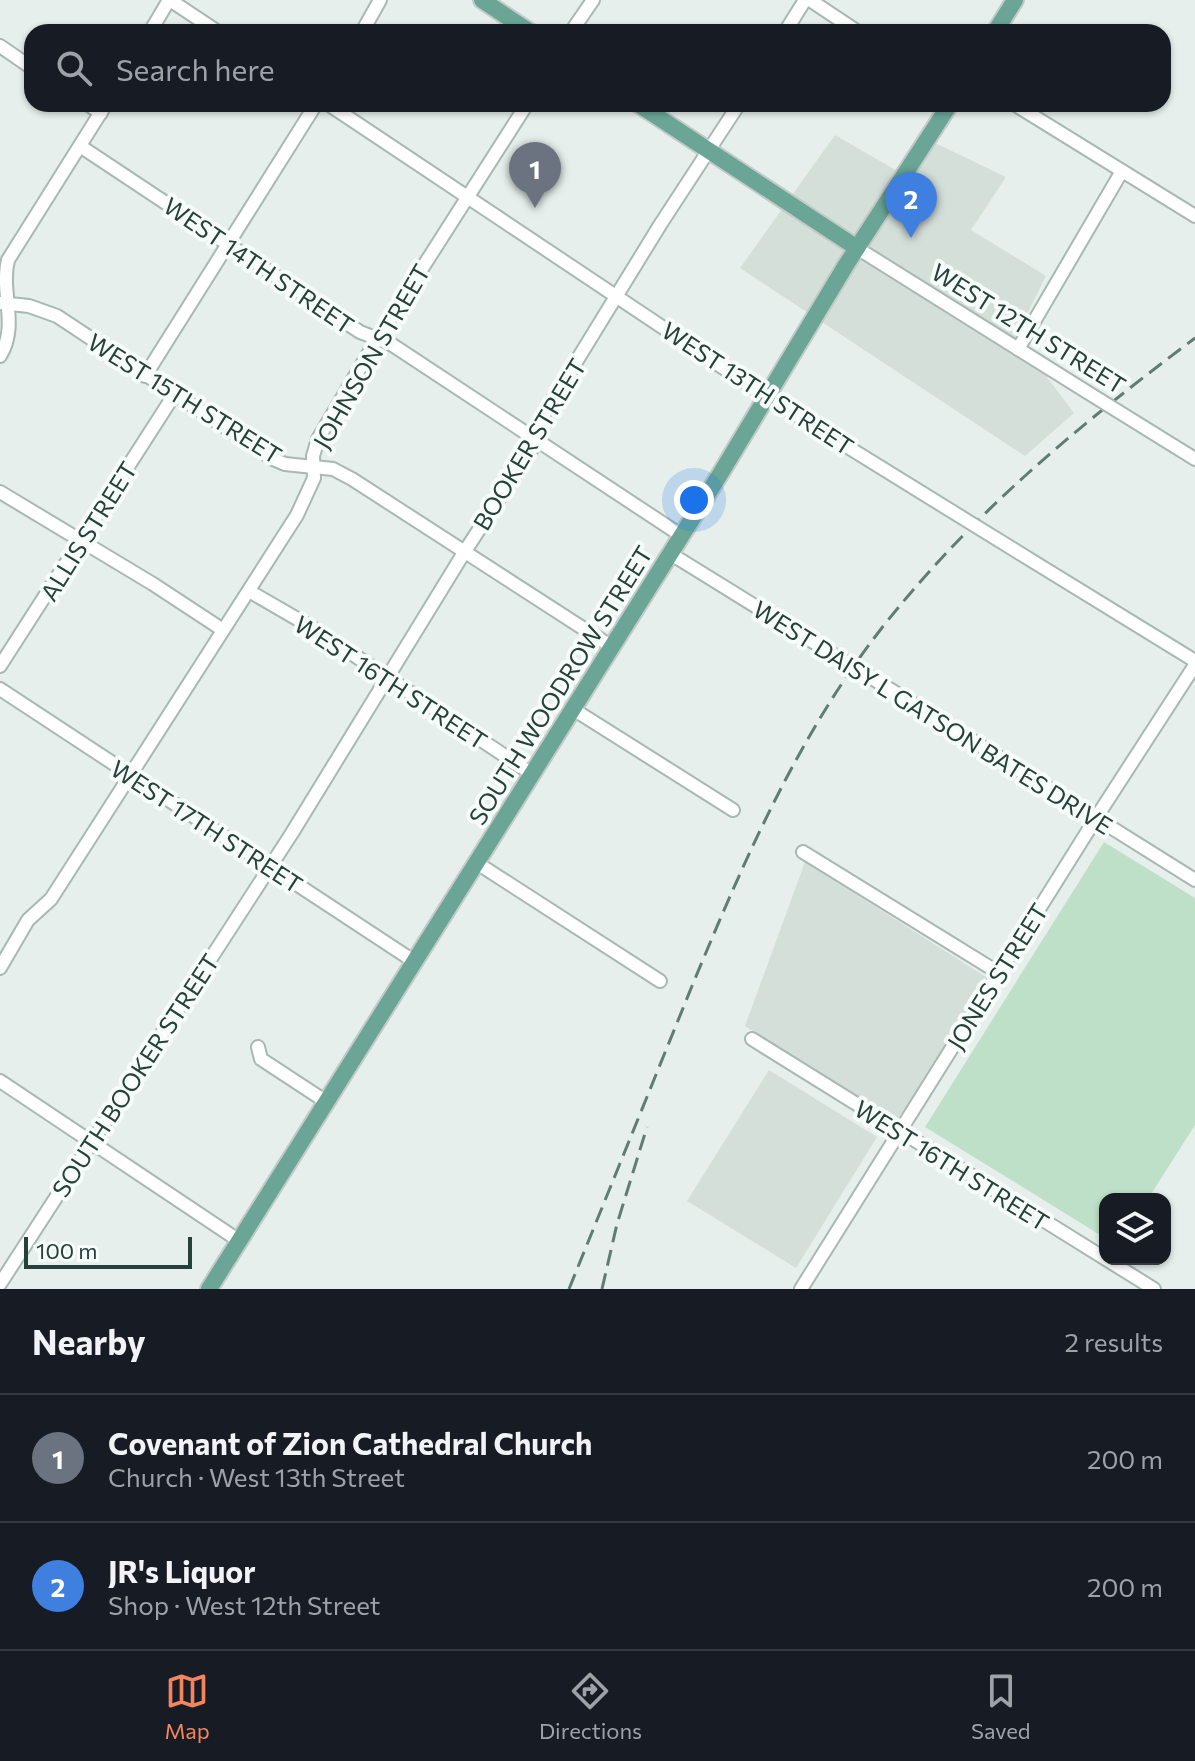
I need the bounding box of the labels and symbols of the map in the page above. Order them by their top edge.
pin: 1 [509,142,561,208]
pin: 2 [885,172,937,238]
street label: WEST 14TH STREET [158,191,360,339]
street label: WEST 12TH STREET [927,257,1131,399]
street label: JOHNSON STREET [306,259,436,453]
street label: WEST 13TH STREET [657,315,859,461]
street label: WEST 15TH STREET [83,327,287,469]
street label: BOOKER STREET [466,353,592,535]
street label: ALLIS STREET [34,456,142,606]
your location [674,480,714,520]
street label: SOUTH WOODROW STREET [462,540,658,830]
street label: WEST DAISY L GATSON BATES DRIVE [748,594,1118,840]
street label: WEST 16TH STREET [289,609,493,755]
street label: WEST 17TH STREET [106,753,308,899]
street label: JONES STREET [941,898,1053,1054]
street label: SOUTH BOOKER STREET [45,948,225,1202]
street label: WEST 16TH STREET [850,1093,1054,1237]
scale bar [24,1233,192,1269]

